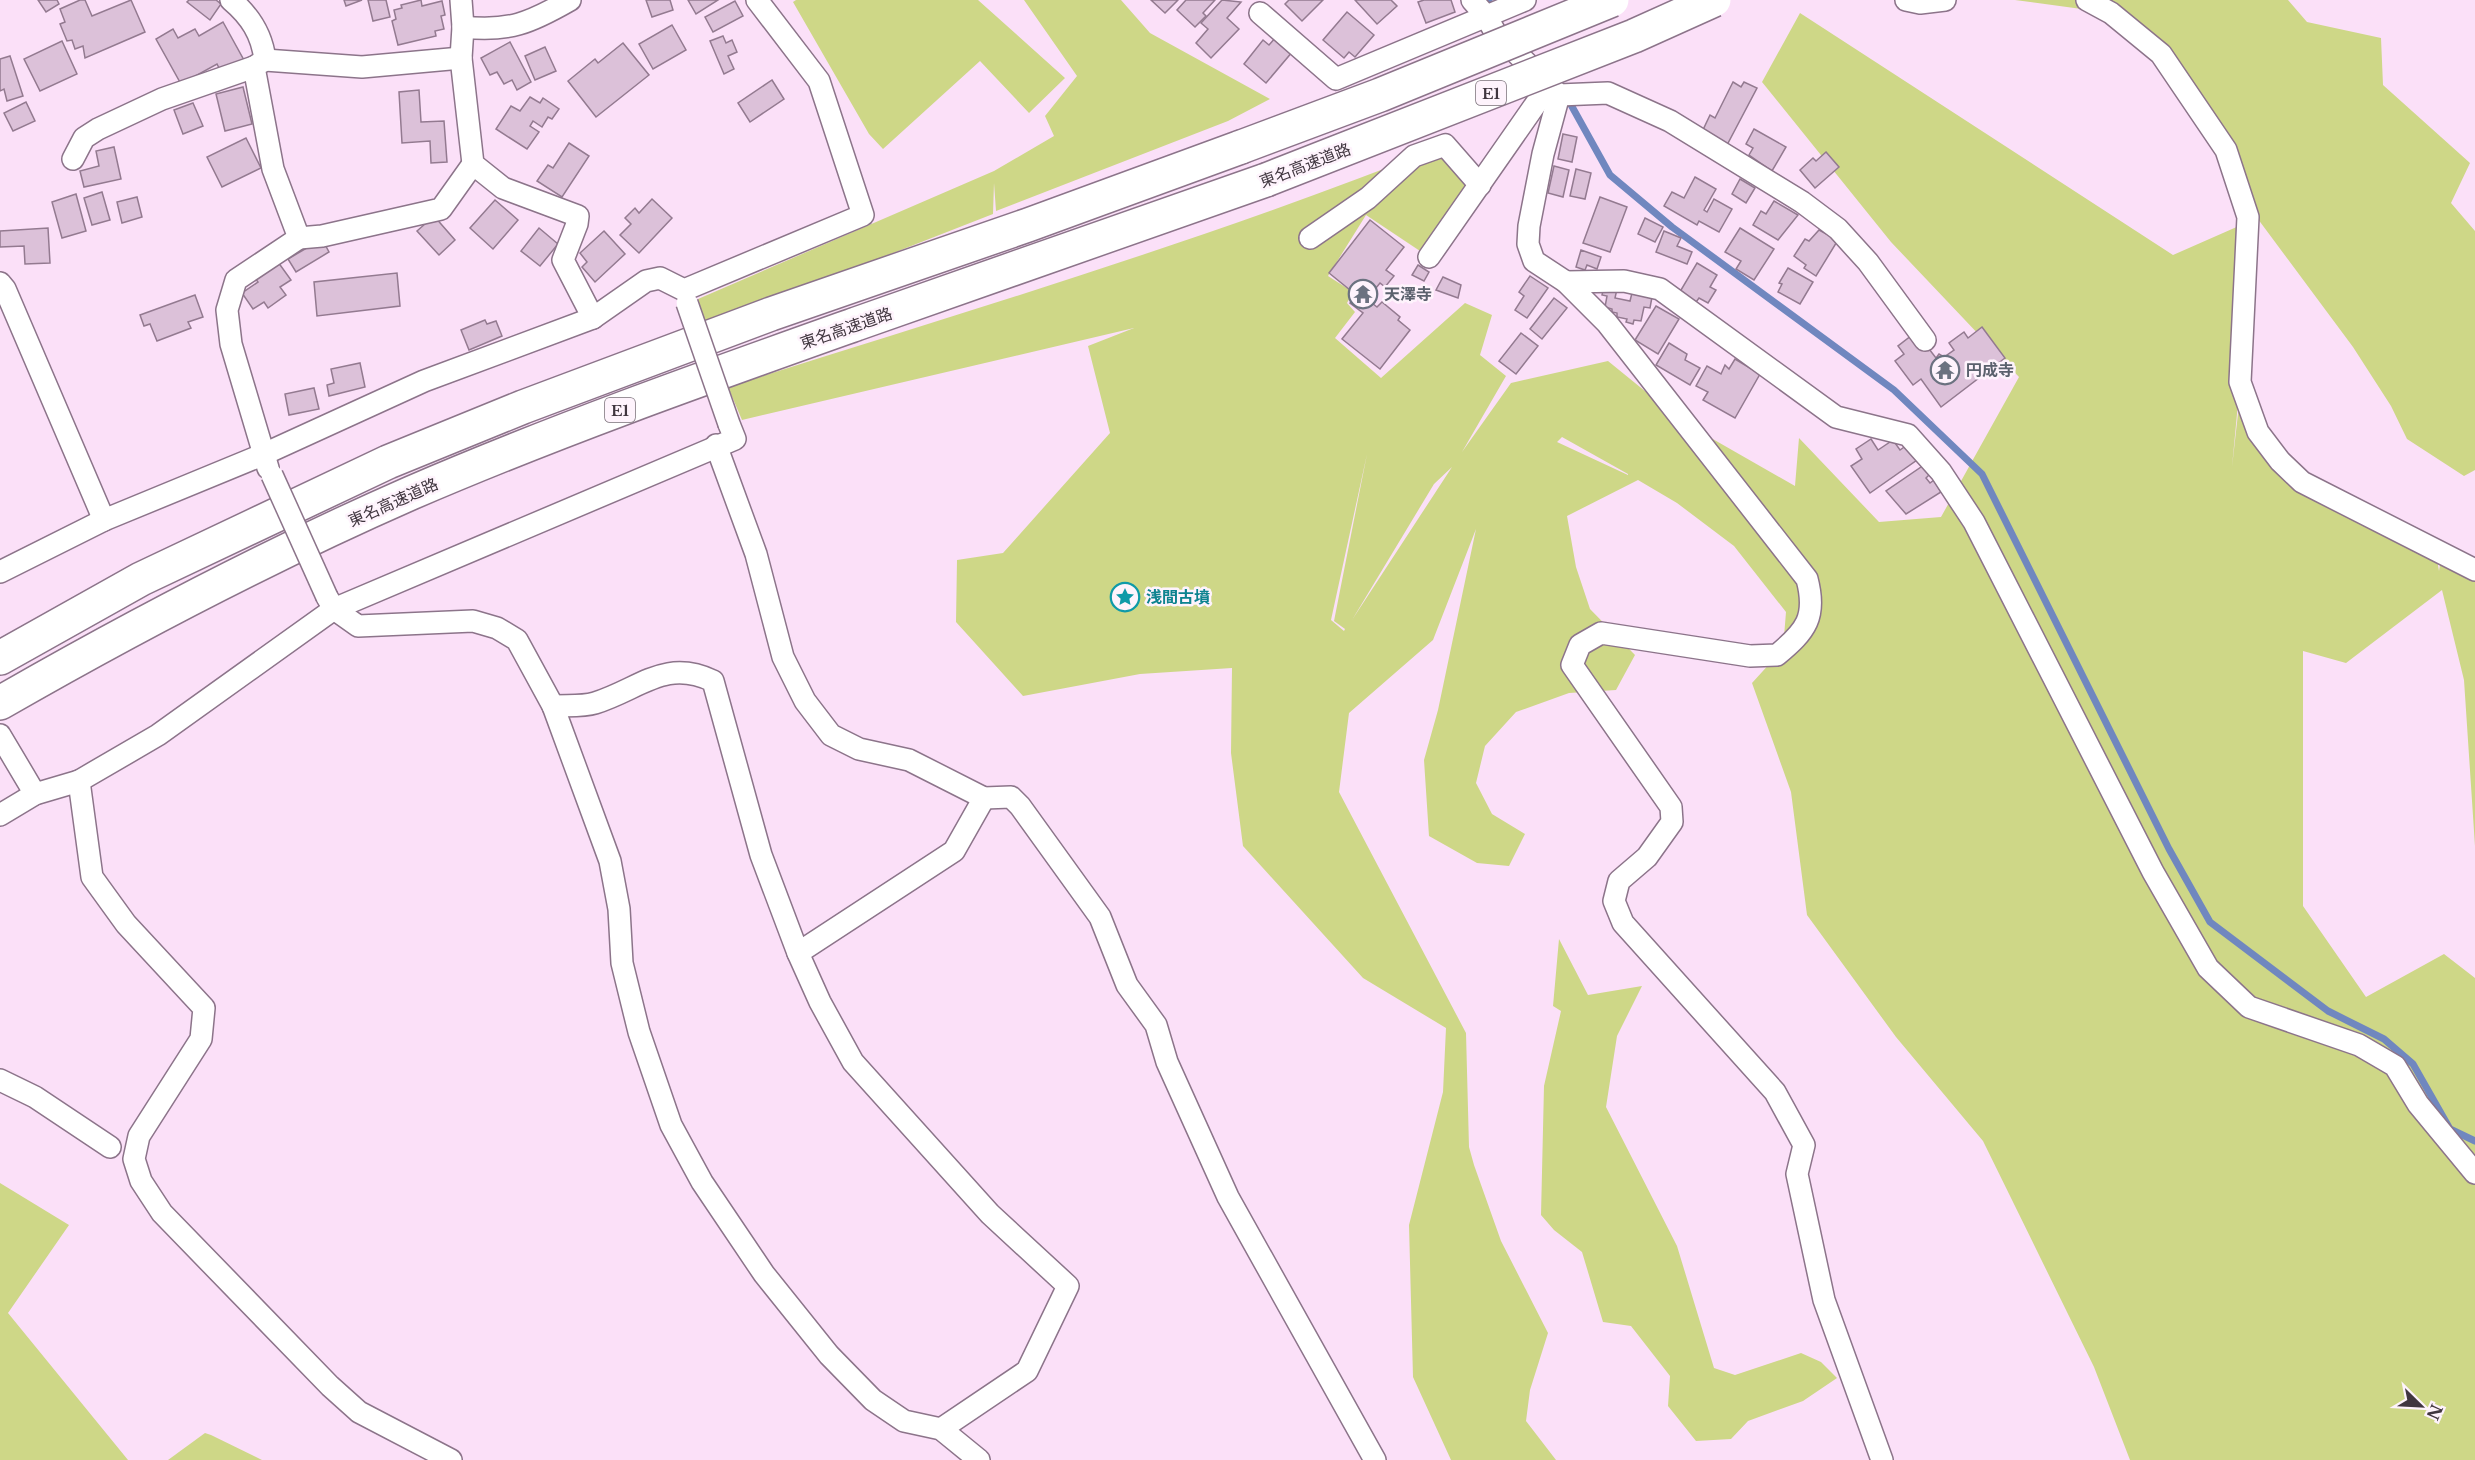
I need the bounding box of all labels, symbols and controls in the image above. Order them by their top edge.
road number: E1 [1476,81,1506,105]
street label: 東名高速道路 [1257,138,1353,192]
temple icon: 天澤寺 [1347,278,1379,310]
place label: 天澤寺 [1384,284,1432,304]
street label: 東名高速道路 [797,303,895,353]
temple icon: 円成寺 [1929,354,1961,386]
place label: 円成寺 [1966,360,2014,380]
road number: E1 [605,398,635,422]
street label: 東名高速道路 [345,473,441,531]
place icon: 浅間古墳 [1109,581,1141,613]
place label: 浅間古墳 [1146,587,1210,607]
north arrow [2391,1376,2451,1436]
text: N [2423,1401,2447,1423]

